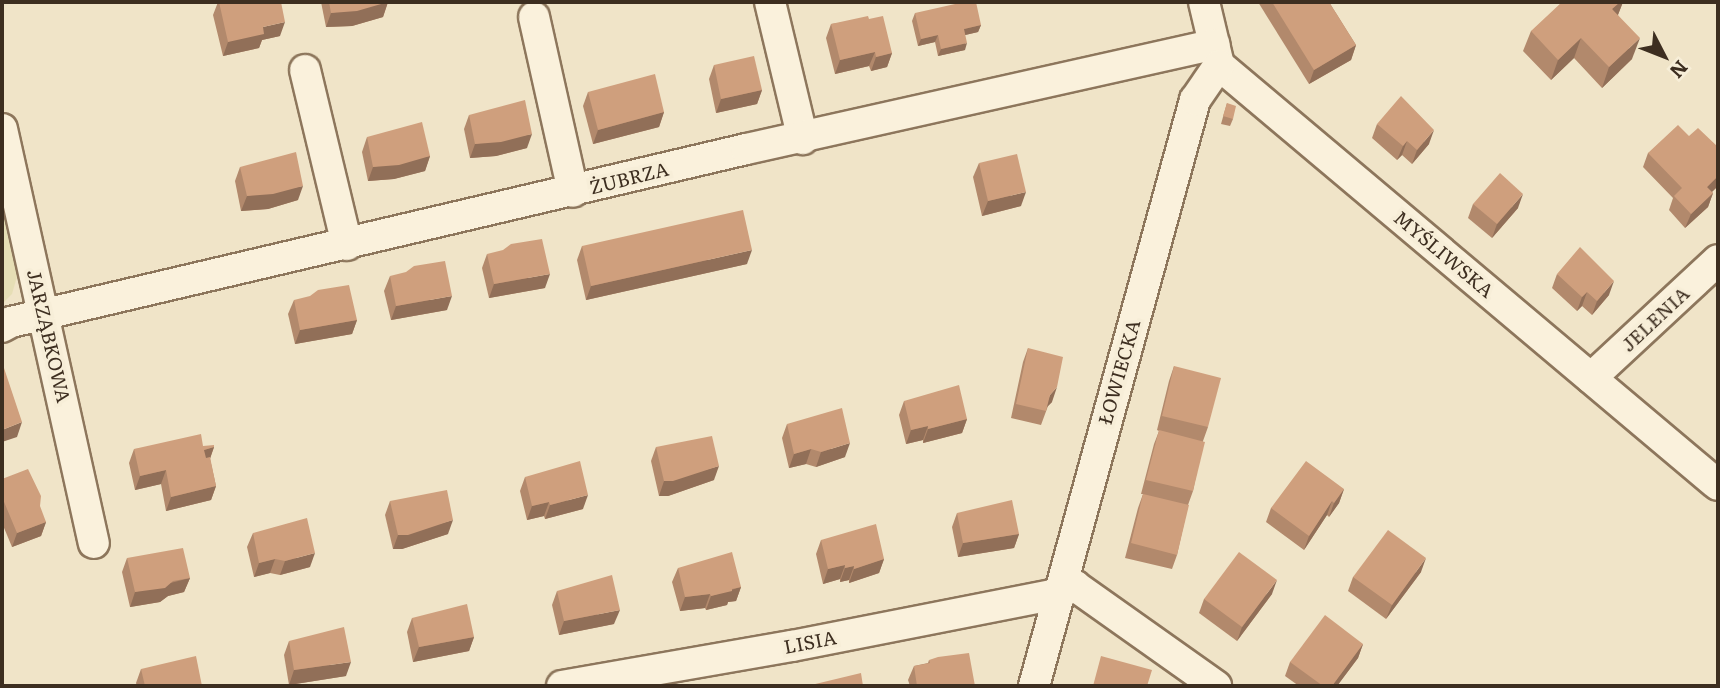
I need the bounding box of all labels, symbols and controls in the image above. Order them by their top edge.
north arrow [1629,21,1699,91]
text: N [1664,55,1695,85]
street label: ŻUBRZA [587,157,671,199]
street label: MYŚLIWSKA [1390,206,1498,302]
street label: JARZĄBKOWA [23,267,75,405]
street label: JELENIA [1616,282,1694,356]
street label: ŁOWIECKA [1093,317,1145,427]
street label: LISIA [782,626,838,658]

